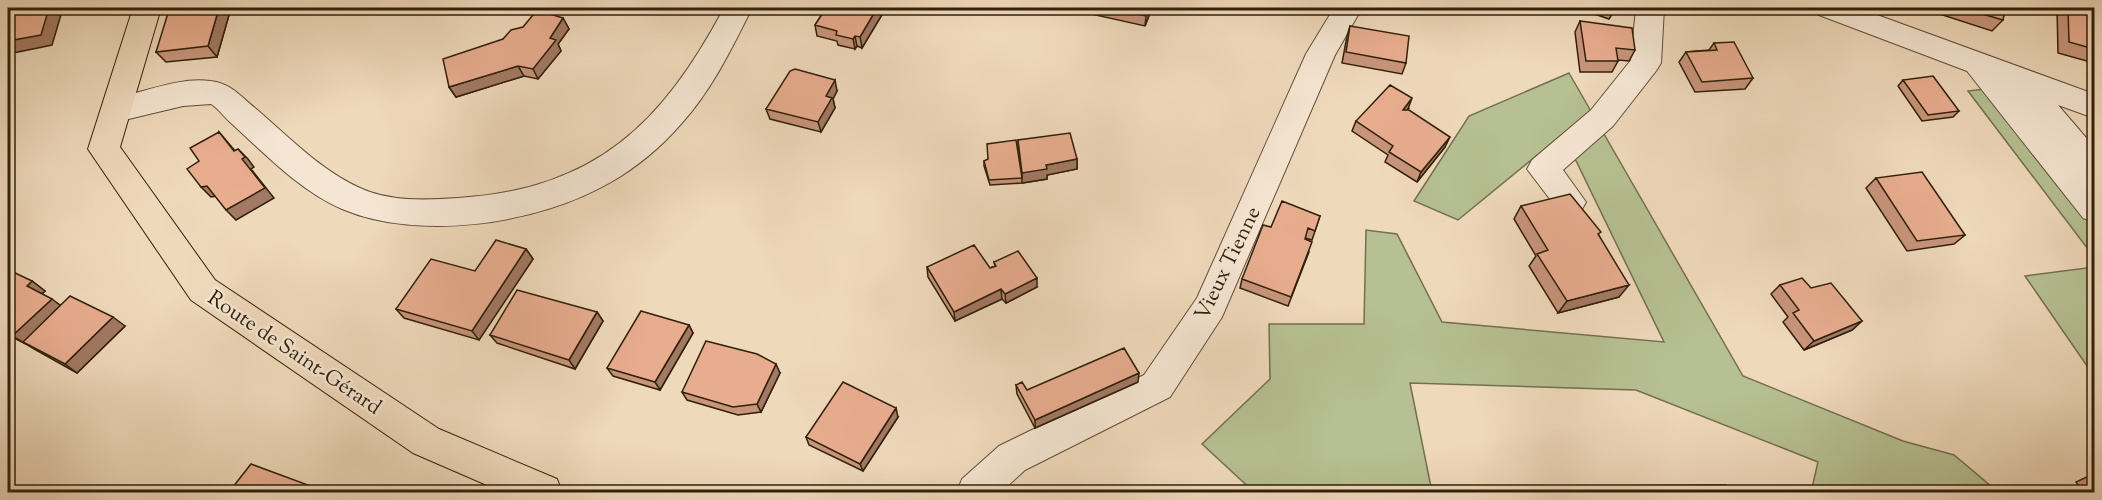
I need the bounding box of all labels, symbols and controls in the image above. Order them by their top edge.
street label: Vieux Tienne [1188,202,1269,326]
street label: Route de Saint-Gérard [201,284,387,423]

